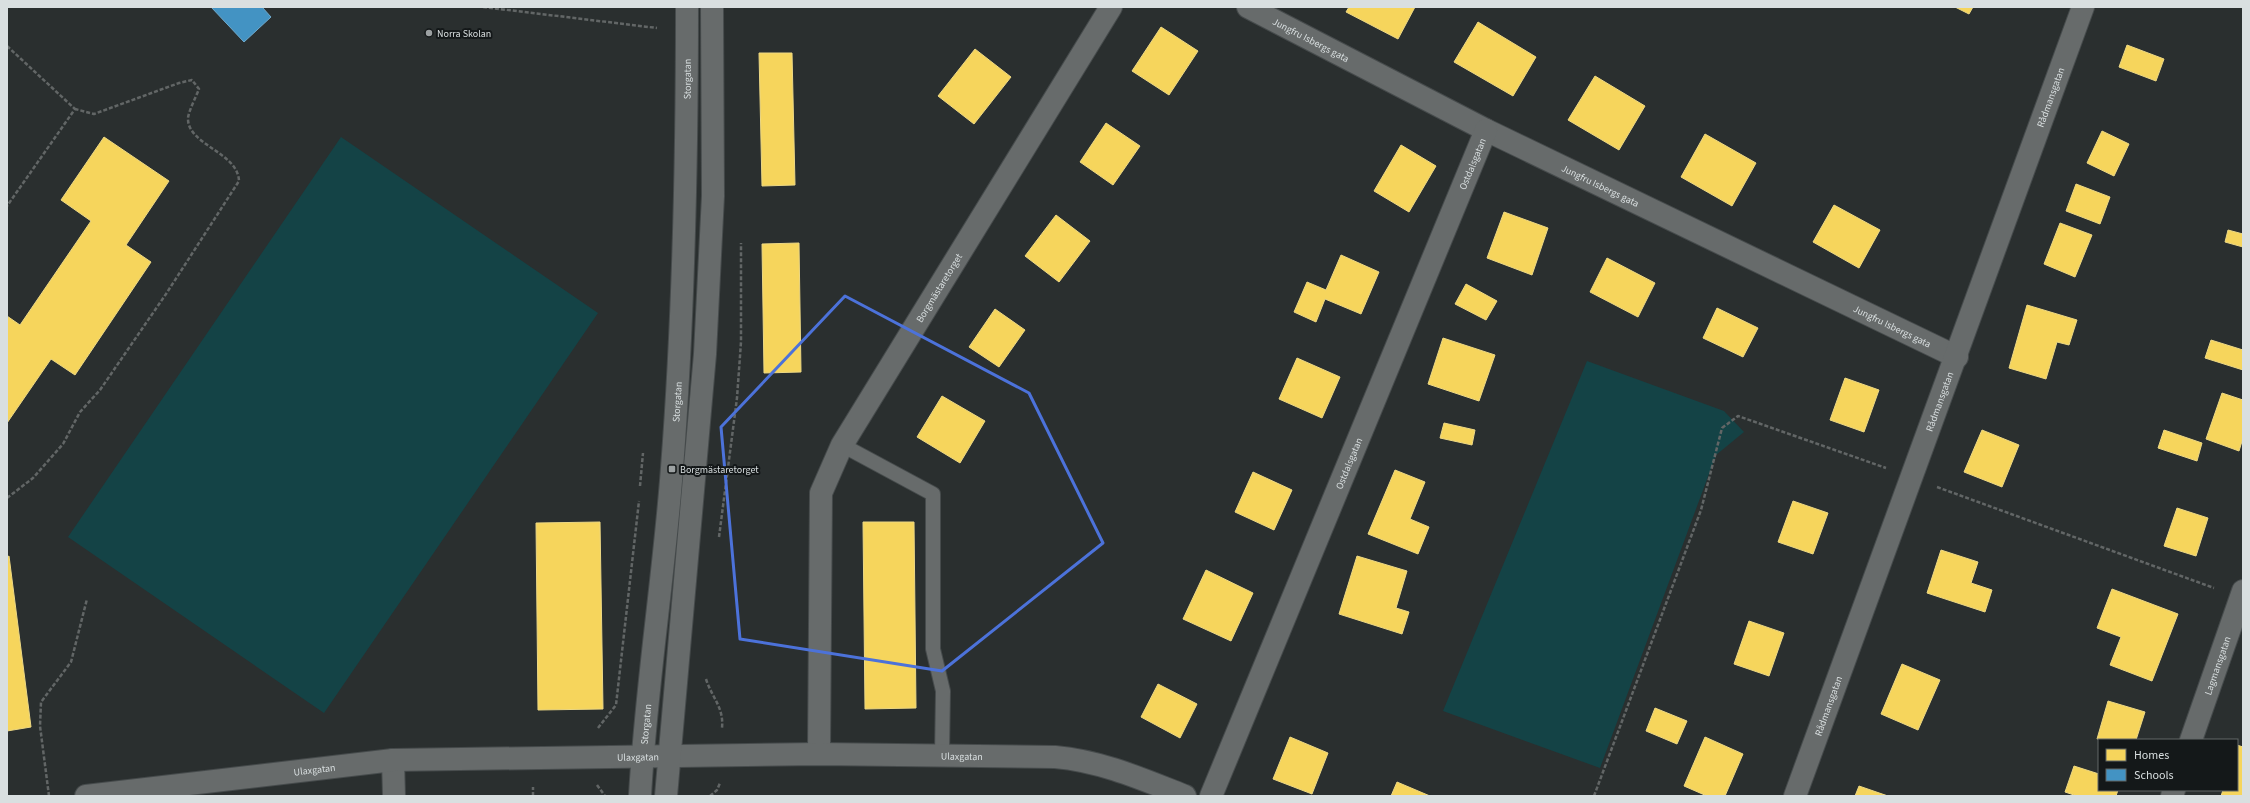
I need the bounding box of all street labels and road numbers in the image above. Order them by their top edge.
street label: Jungfru Isbergs gata [1270,15,1351,66]
street label: Storgatan [681,59,695,99]
street label: Rådmansgatan [2034,66,2068,129]
street label: Ostdalsgatan [1456,136,1490,192]
street label: Jungfru Isbergs gata [1559,161,1641,211]
street label: Borgmästaretorget [913,250,966,325]
street label: Jungfru Isbergs gata [1851,302,1933,351]
street label: Rådmansgatan [1923,370,1957,434]
street label: Storgatan [669,381,686,423]
street label: Ostdalsgatan [1332,436,1366,492]
street label: Lagmansgatan [2201,634,2235,697]
street label: Rådmansgatan [1812,674,1846,738]
street label: Storgatan [638,703,655,745]
street label: Ulaxgatan [617,750,659,765]
street label: Ulaxgatan [941,750,983,764]
street label: Ulaxgatan [293,761,336,780]

